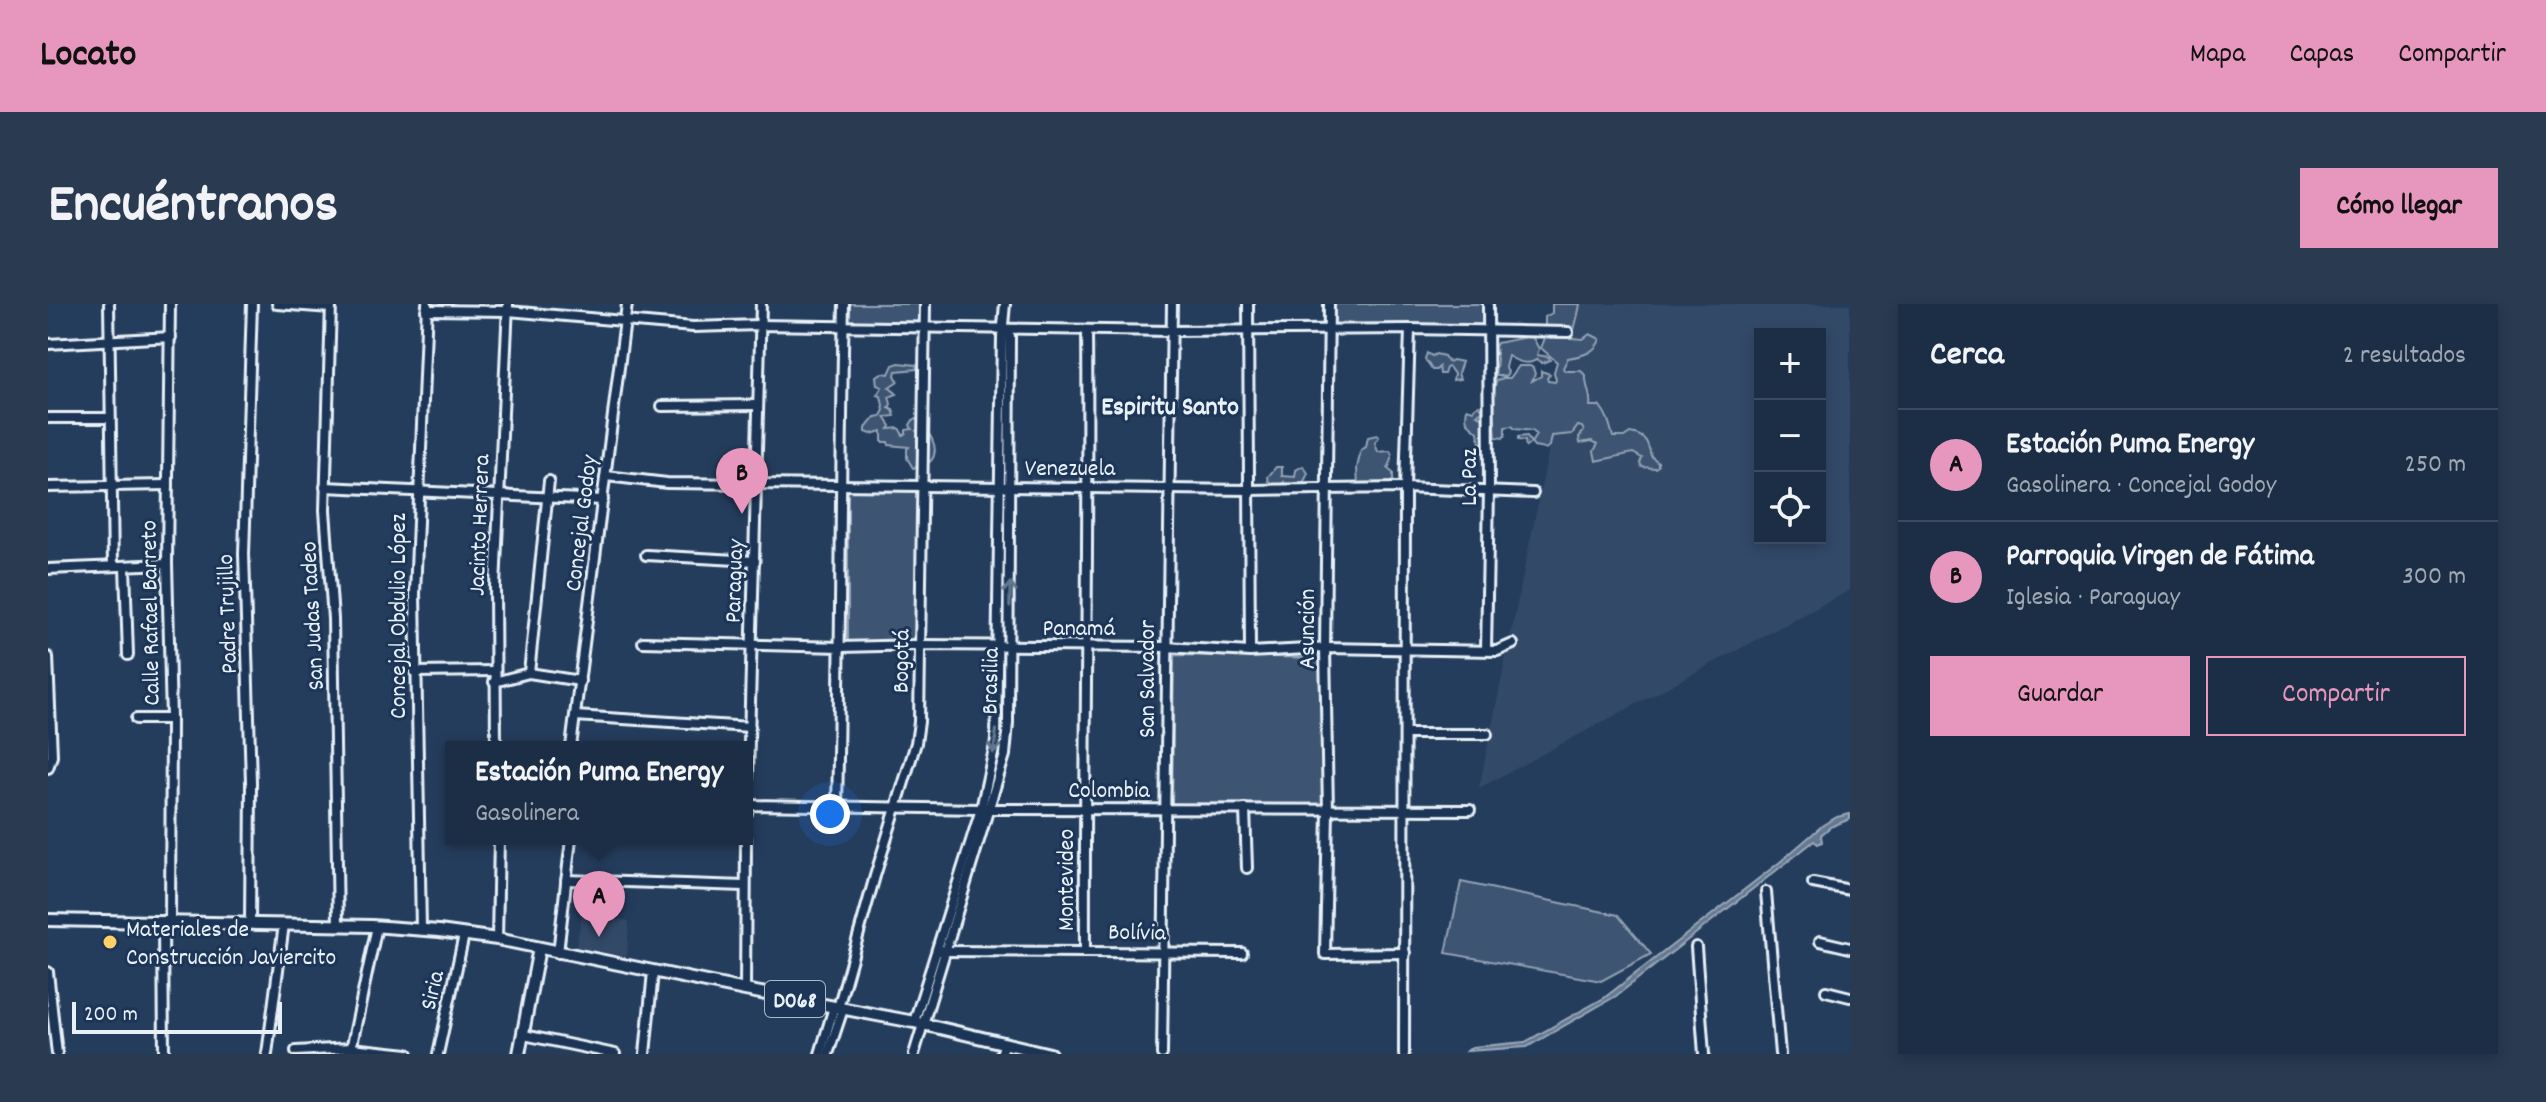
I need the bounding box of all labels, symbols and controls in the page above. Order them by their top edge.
text: Locato [40,29,136,84]
text: Mapa [2190,36,2245,76]
text: Capas [2289,36,2354,76]
text: Compartir [2398,36,2506,76]
text: Encuéntranos [48,168,338,248]
button: Cómo llegar [2300,168,2498,248]
map controls [1754,328,1826,544]
button: + [1754,328,1826,400]
text: Cerca [1930,332,2004,381]
text: 2 resultados [2343,338,2466,375]
district label: Espiritu Santo [1101,390,1239,427]
button: − [1754,400,1826,472]
text: Estación Puma Energy [2006,425,2254,468]
text: A [1949,447,1963,484]
text: 250 m [2405,447,2466,484]
pin: B [716,448,768,514]
street label: La Paz [1454,448,1488,506]
street label: Concejal Godoy [558,452,608,593]
street label: Jacinto Herrera [462,453,500,596]
street label: Venezuela [1025,453,1116,487]
text: Gasolinera · Concejal Godoy [2006,468,2276,505]
button: locate [1754,472,1826,544]
street label: Concejal Obdulio López [383,513,417,719]
street label: Calle Rafael Barreto [133,520,171,706]
street label: Paraguay [718,537,755,624]
text: Parroquia Virgen de Fátima [2006,537,2314,580]
street label: San Judas Tadeo [293,541,335,691]
street label: Padre Trujillo [210,553,248,674]
text: B [1950,559,1962,596]
text: 300 m [2402,559,2466,596]
text: Iglesia · Paraguay [2006,580,2180,617]
one-way arrow [1002,581,1018,608]
street label: Asunción [1292,589,1326,669]
street label: Panamá [1043,613,1115,647]
street label: San Salvador [1132,620,1166,738]
street label: Bogotá [885,629,921,693]
street label: Brasilia [974,646,1010,715]
button: Guardar [1930,656,2190,736]
button: Compartir [2206,656,2466,736]
one-way arrow [987,729,1002,754]
popup [445,741,753,845]
text: Estación Puma Energy [475,753,723,796]
street label: Colombia [1068,775,1150,809]
your location [810,794,850,834]
text: Gasolinera [475,796,579,833]
street label: Montevideo [1051,829,1085,931]
pin: A [573,871,625,937]
place label: Materiales de Construcción Javiercito [126,914,336,976]
street label: Bolívia [1108,916,1167,952]
marker: Materiales de Construcción Javiercito [101,933,119,951]
street label: Siria [413,967,455,1014]
road number: D068 [765,981,825,1017]
scale bar [72,998,282,1034]
text: 200 m [84,1000,138,1031]

